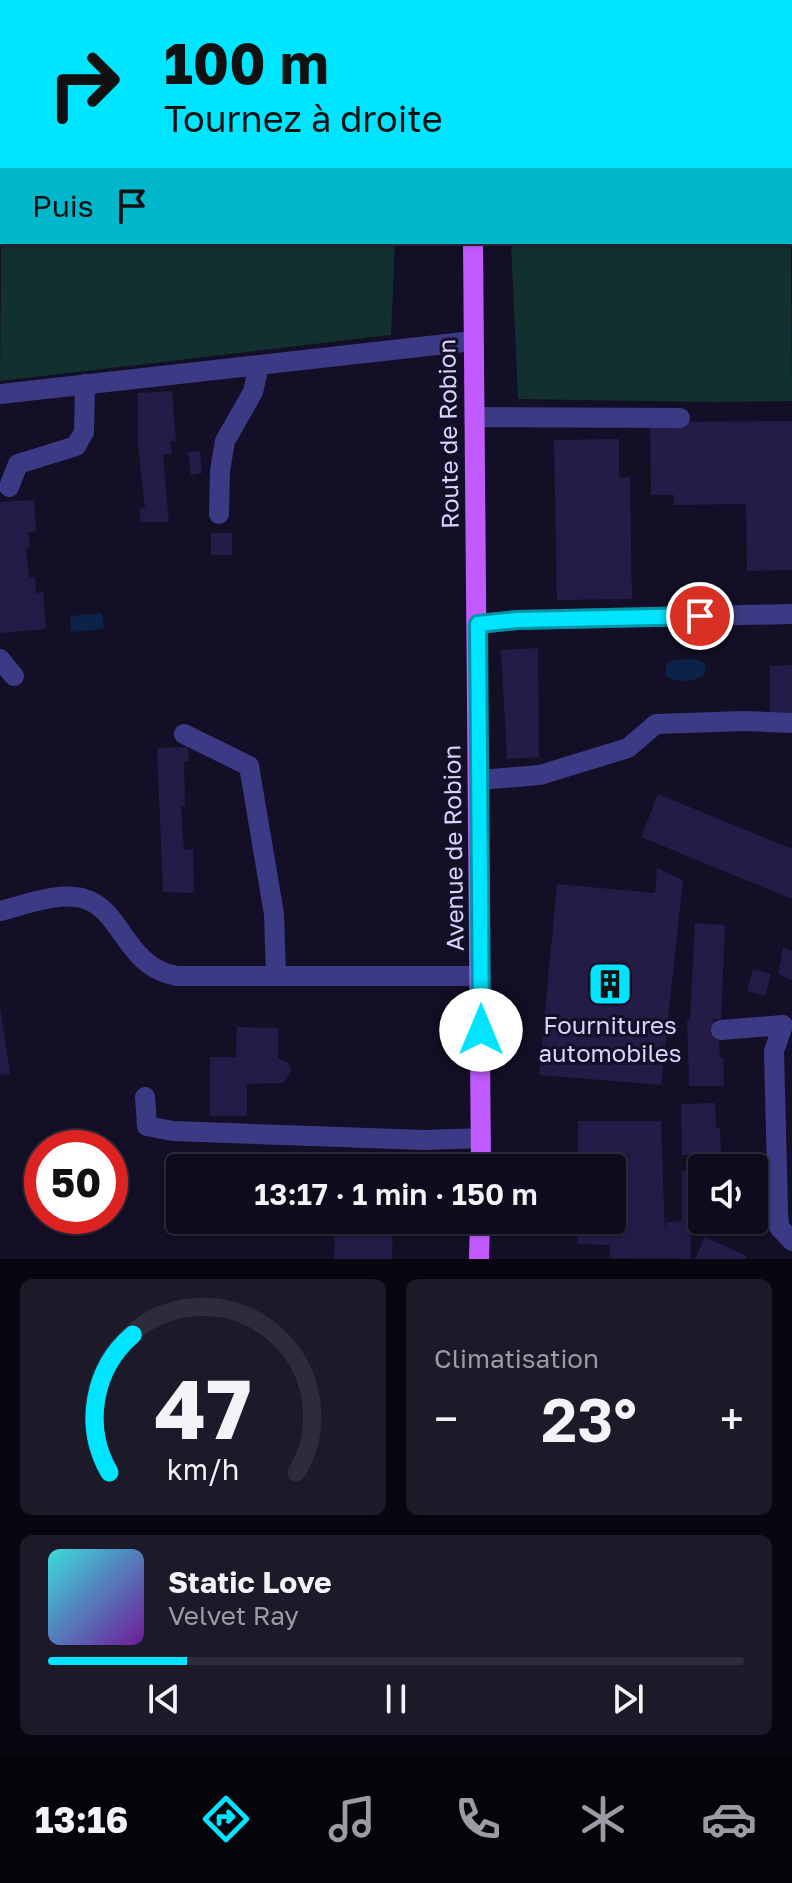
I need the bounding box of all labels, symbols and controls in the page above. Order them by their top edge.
text: 100 m [164,29,329,96]
icon: right [32,32,136,136]
text: Tournez à droite [164,97,443,140]
icon: arrive [110,184,154,228]
text: Puis [32,188,94,224]
street label: Route de Robion [431,339,464,529]
pin [666,582,734,650]
icon: arrive [678,594,722,638]
street label: Avenue de Robion [436,745,469,951]
building icon: Fournitures automobiles [586,960,634,1008]
position arrow [439,988,523,1072]
place label: Fournitures automobiles [539,1010,682,1067]
speed limit sign: 50 [24,1130,128,1234]
map controls [688,1154,768,1234]
button: sound [688,1154,768,1234]
text: 13:17 · 1 min · 150 m [254,1176,538,1212]
text: Climatisation [434,1343,599,1374]
text: 47 [154,1357,252,1457]
text: 23° [541,1383,637,1455]
text: − [434,1392,458,1445]
text: + [720,1392,744,1445]
text: km/h [167,1452,239,1486]
text: Static Love [168,1564,332,1600]
text: Velvet Ray [168,1600,299,1631]
icon: previous [142,1677,186,1721]
icon: pause [374,1677,418,1721]
icon: next [606,1677,650,1721]
icon: directions [198,1791,254,1847]
icon: music [324,1791,380,1847]
icon: phone [450,1791,506,1847]
icon: climate [575,1791,631,1847]
icon: car [701,1791,757,1847]
text: 13:16 [35,1798,128,1841]

